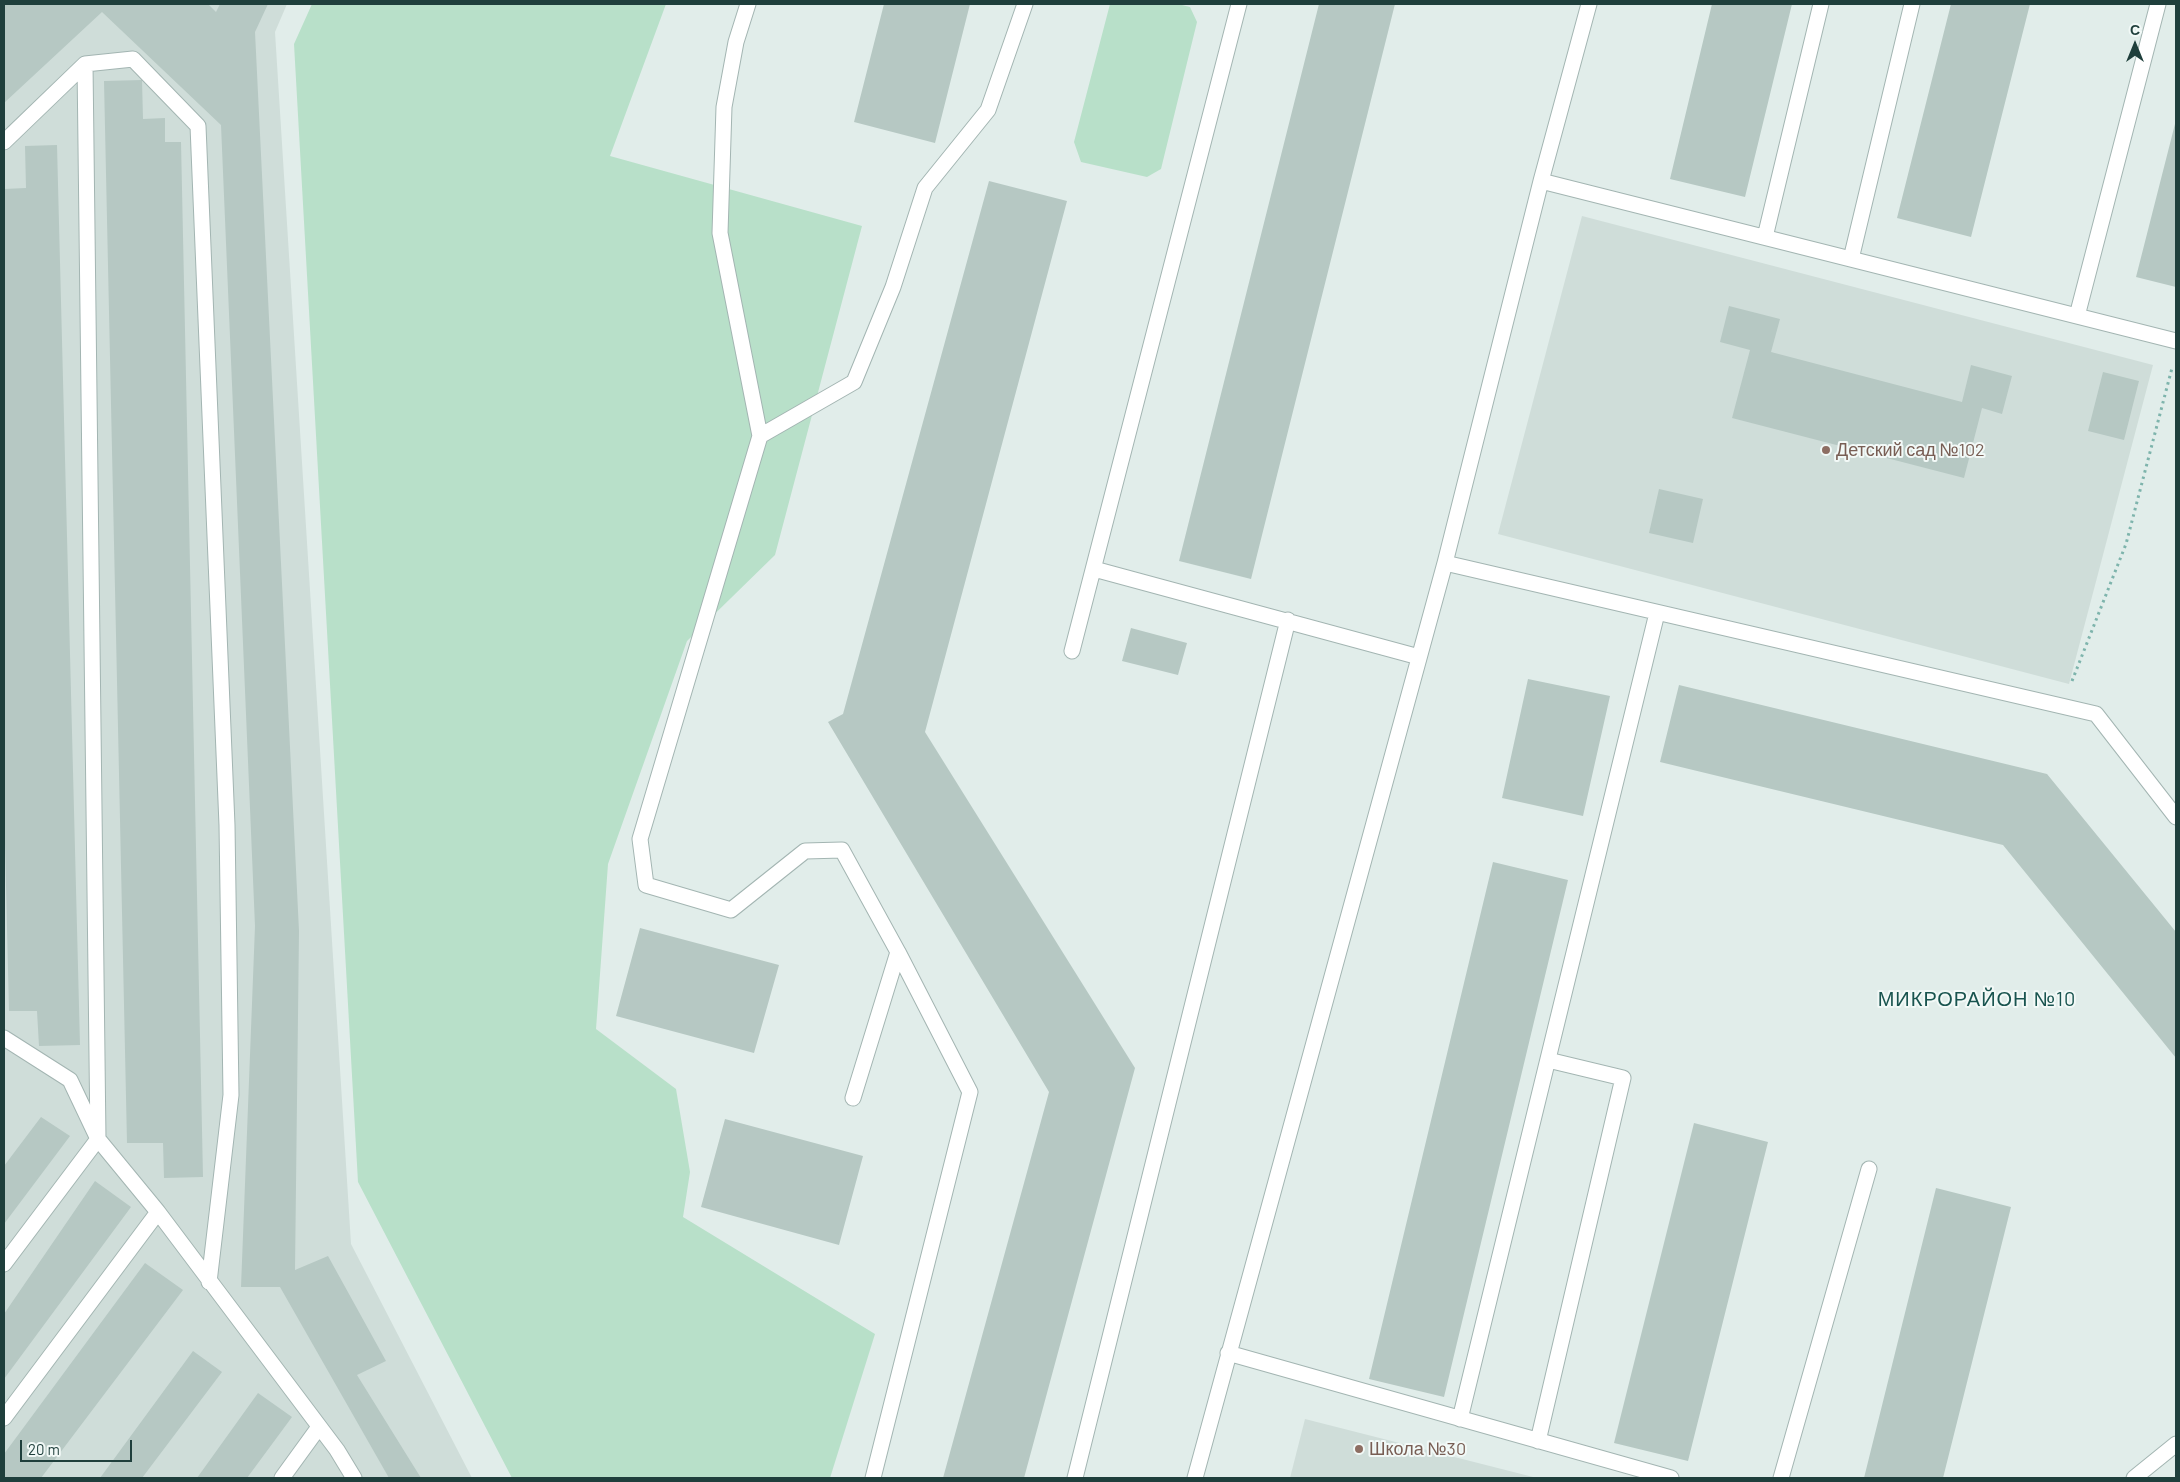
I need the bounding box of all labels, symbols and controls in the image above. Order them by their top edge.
north arrow [2110,20,2160,70]
text: С [2130,21,2140,38]
place label: Детский сад №102 [1836,439,1985,461]
marker: Детский сад №102 [1820,444,1832,456]
district label: МИКРОРАЙОН №10 [1876,987,2078,1011]
scale bar [22,1430,135,1462]
place label: Школа №30 [1369,1438,1466,1460]
text: 20 m [28,1440,60,1458]
marker: Школа №30 [1353,1443,1365,1455]

